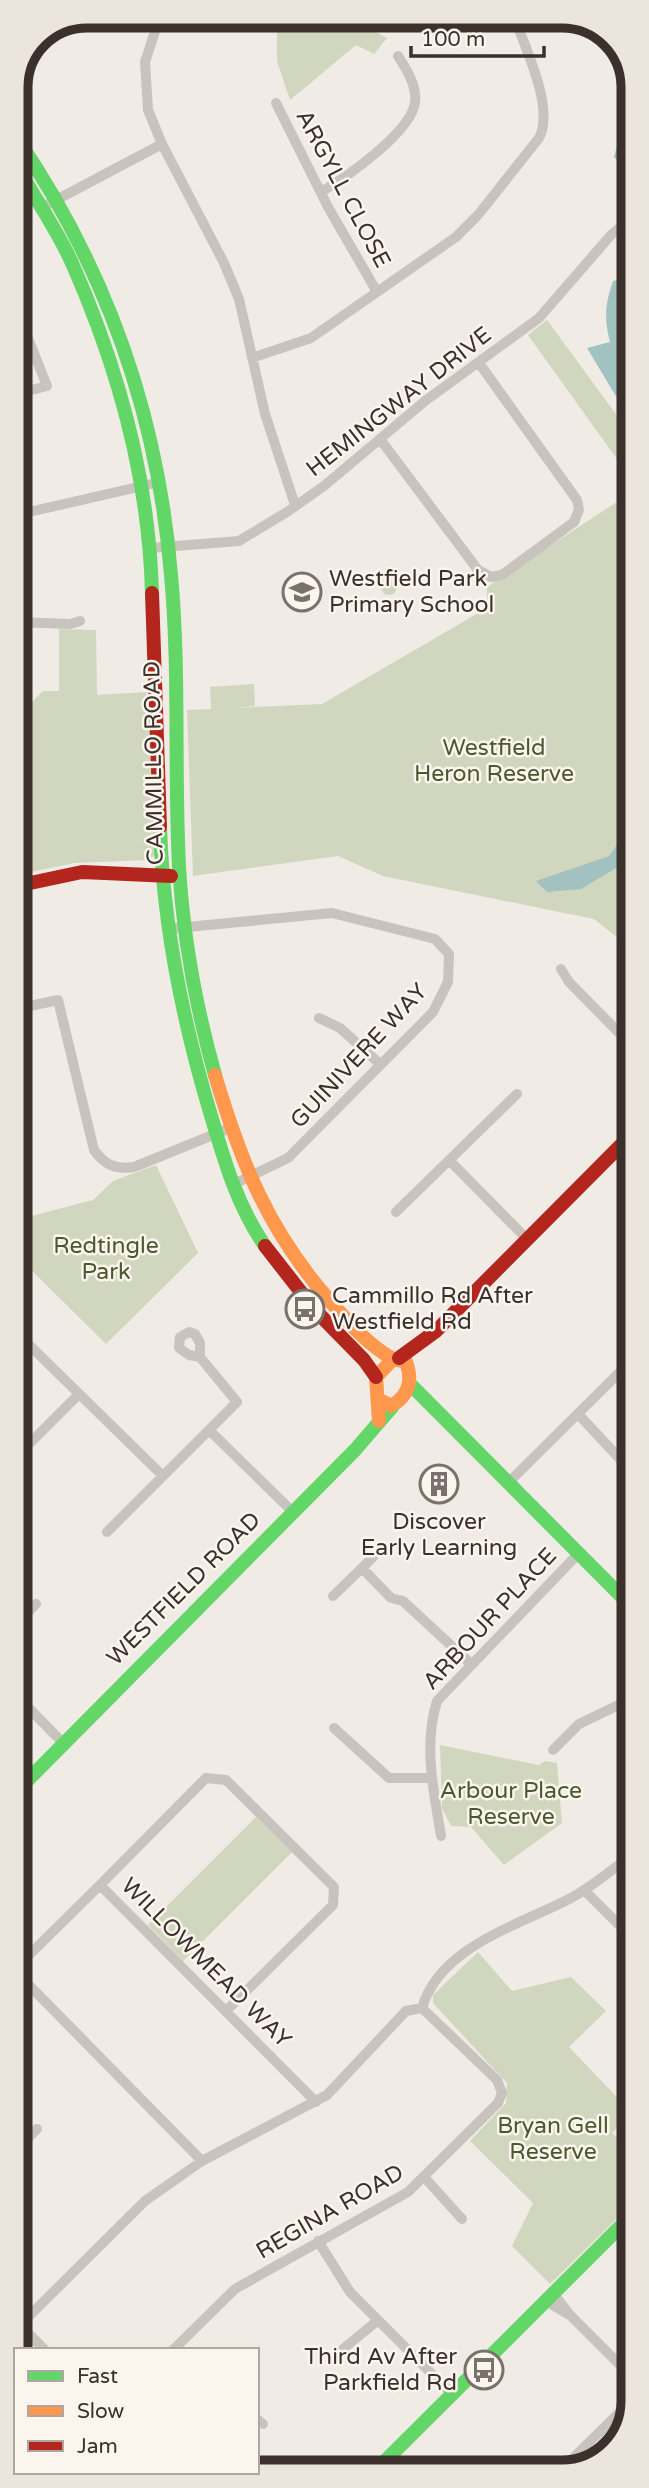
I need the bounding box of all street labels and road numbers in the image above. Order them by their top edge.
street label: ARGYLL CLOSE [290,105,396,273]
street label: HEMINGWAY DRIVE [301,321,497,483]
street label: CAMMILLO ROAD [138,661,170,865]
street label: GUINIVERE WAY [285,978,433,1134]
street label: WESTFIELD ROAD [101,1506,267,1672]
street label: ARBOUR PLACE [417,1542,563,1696]
street label: WILLOWMEAD WAY [115,1872,297,2054]
street label: REGINA ROAD [251,2158,409,2266]

